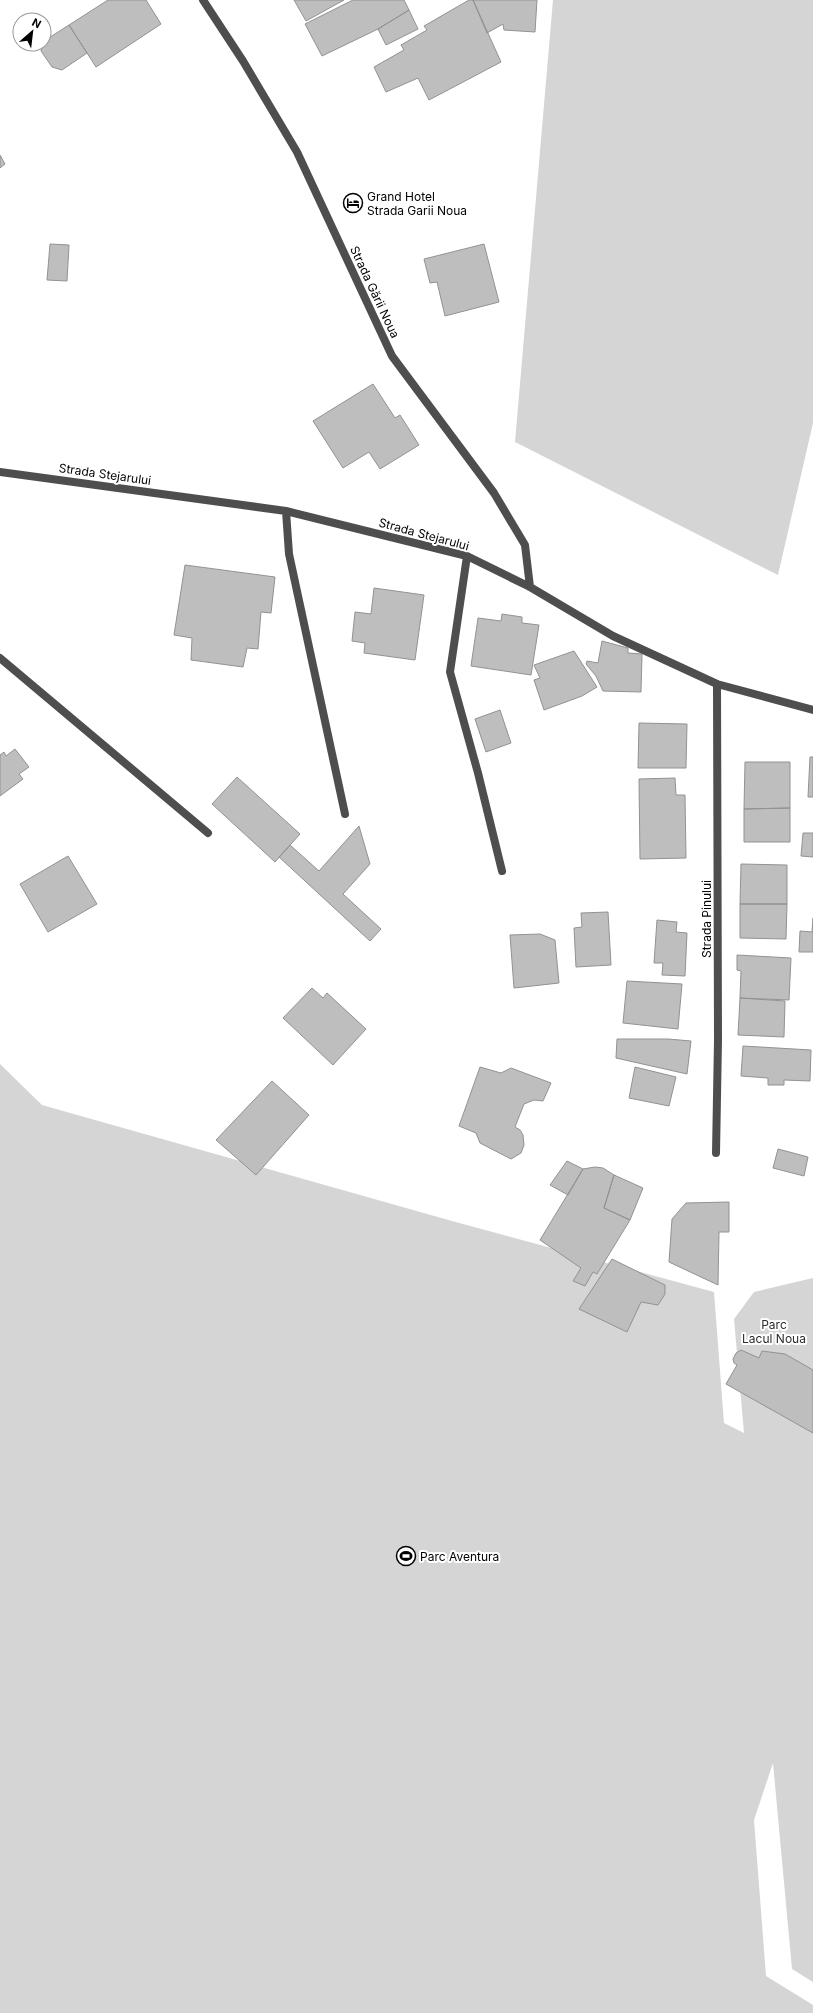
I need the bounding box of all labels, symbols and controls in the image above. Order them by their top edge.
north arrow [12,12,52,52]
text: N [30,15,44,31]
place label: Grand Hotel Strada Garii Noua [367,189,467,218]
hotel icon: Grand Hotel Strada Garii Noua [342,192,364,214]
street label: Strada Gării Noua [347,244,403,340]
street label: Strada Stejarului [58,460,152,488]
street label: Strada Stejarului [377,515,471,553]
street label: Strada Pinului [699,880,714,958]
park label: Parc Lacul Noua [742,1317,806,1346]
sports icon: Parc Aventura [395,1545,417,1567]
place label: Parc Aventura [420,1549,499,1564]

